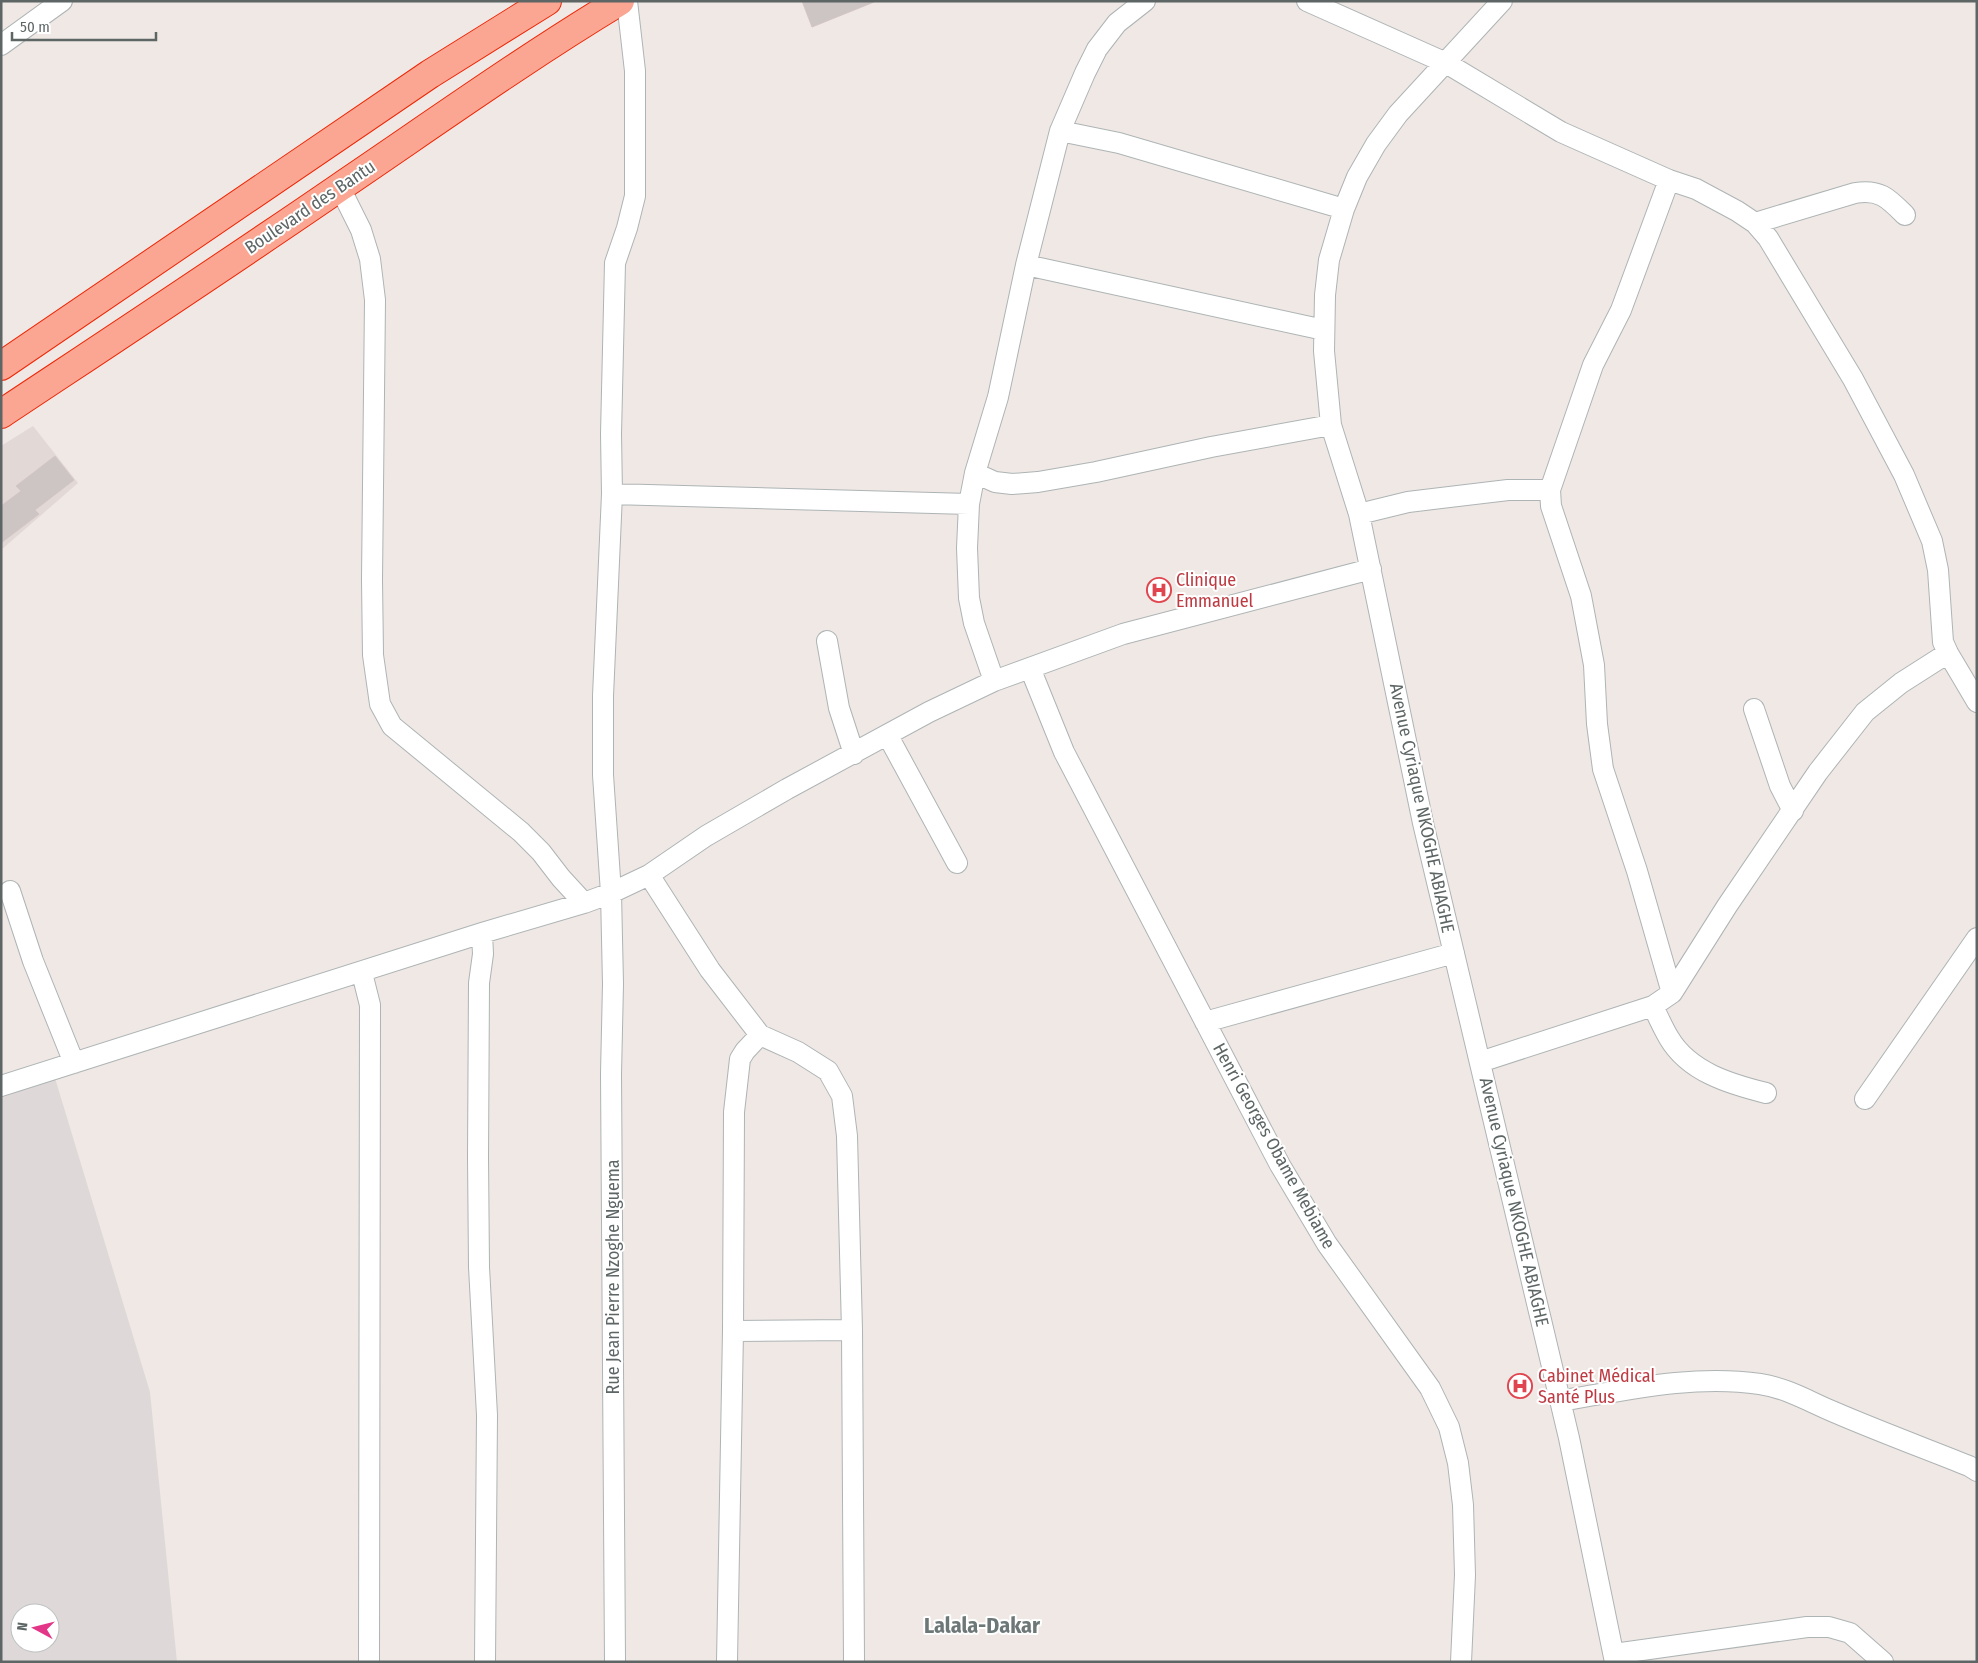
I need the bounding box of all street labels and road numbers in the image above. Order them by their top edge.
street label: Boulevard des Bantu [241,155,379,259]
street label: Avenue Cyriaque NKOGHE ABIAGHE [1385,681,1459,935]
street label: Henri Georges Obame Mebiame [1208,1039,1340,1253]
street label: Avenue Cyriaque NKOGHE ABIAGHE [1475,1075,1553,1329]
street label: Rue Jean Pierre Nzoghe Nguema [602,1159,624,1395]

